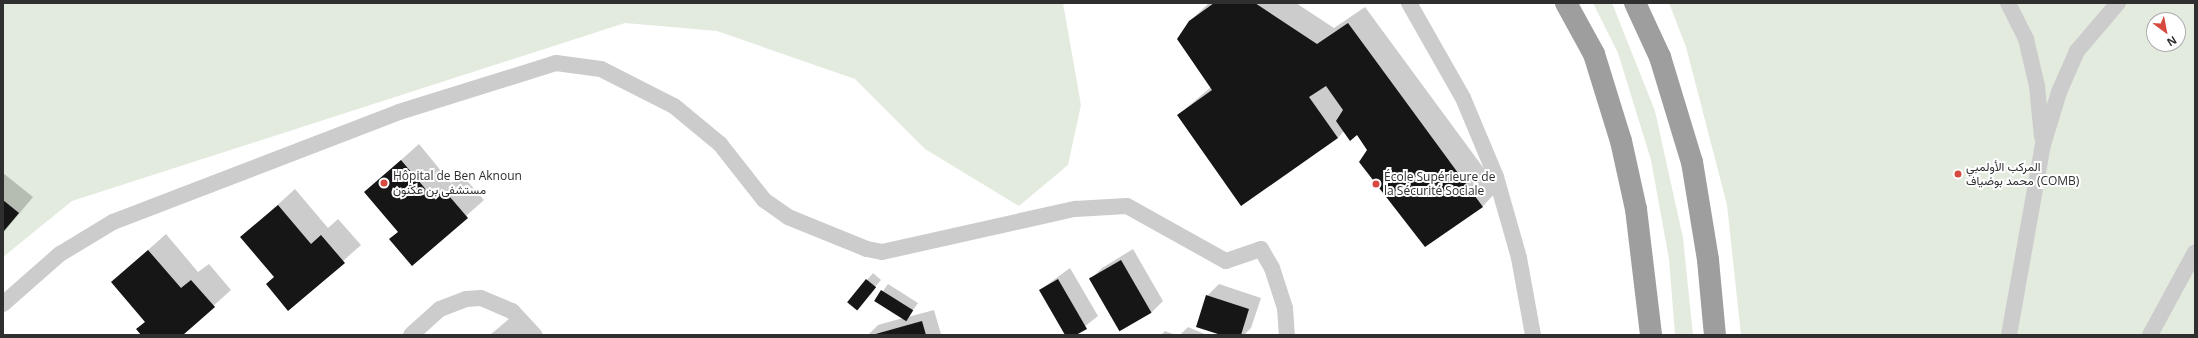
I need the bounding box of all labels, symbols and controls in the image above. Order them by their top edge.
north arrow [2146,12,2186,52]
text: N [2164,33,2180,50]
place label: المركب الأولمبي محمد بوضياف (COMB) [1966,160,2079,188]
place label: Hôpital de Ben Aknoun مستشفى بن عكنون [393,169,522,197]
marker: المركب الأولمبي محمد بوضياف (COMB) [1953,169,1963,179]
place label: École Supérieure de la Sécurité Sociale [1384,170,1495,198]
marker: Hôpital de Ben Aknoun مستشفى بن عكنون [378,177,390,189]
marker: École Supérieure de la Sécurité Sociale [1371,179,1381,189]

